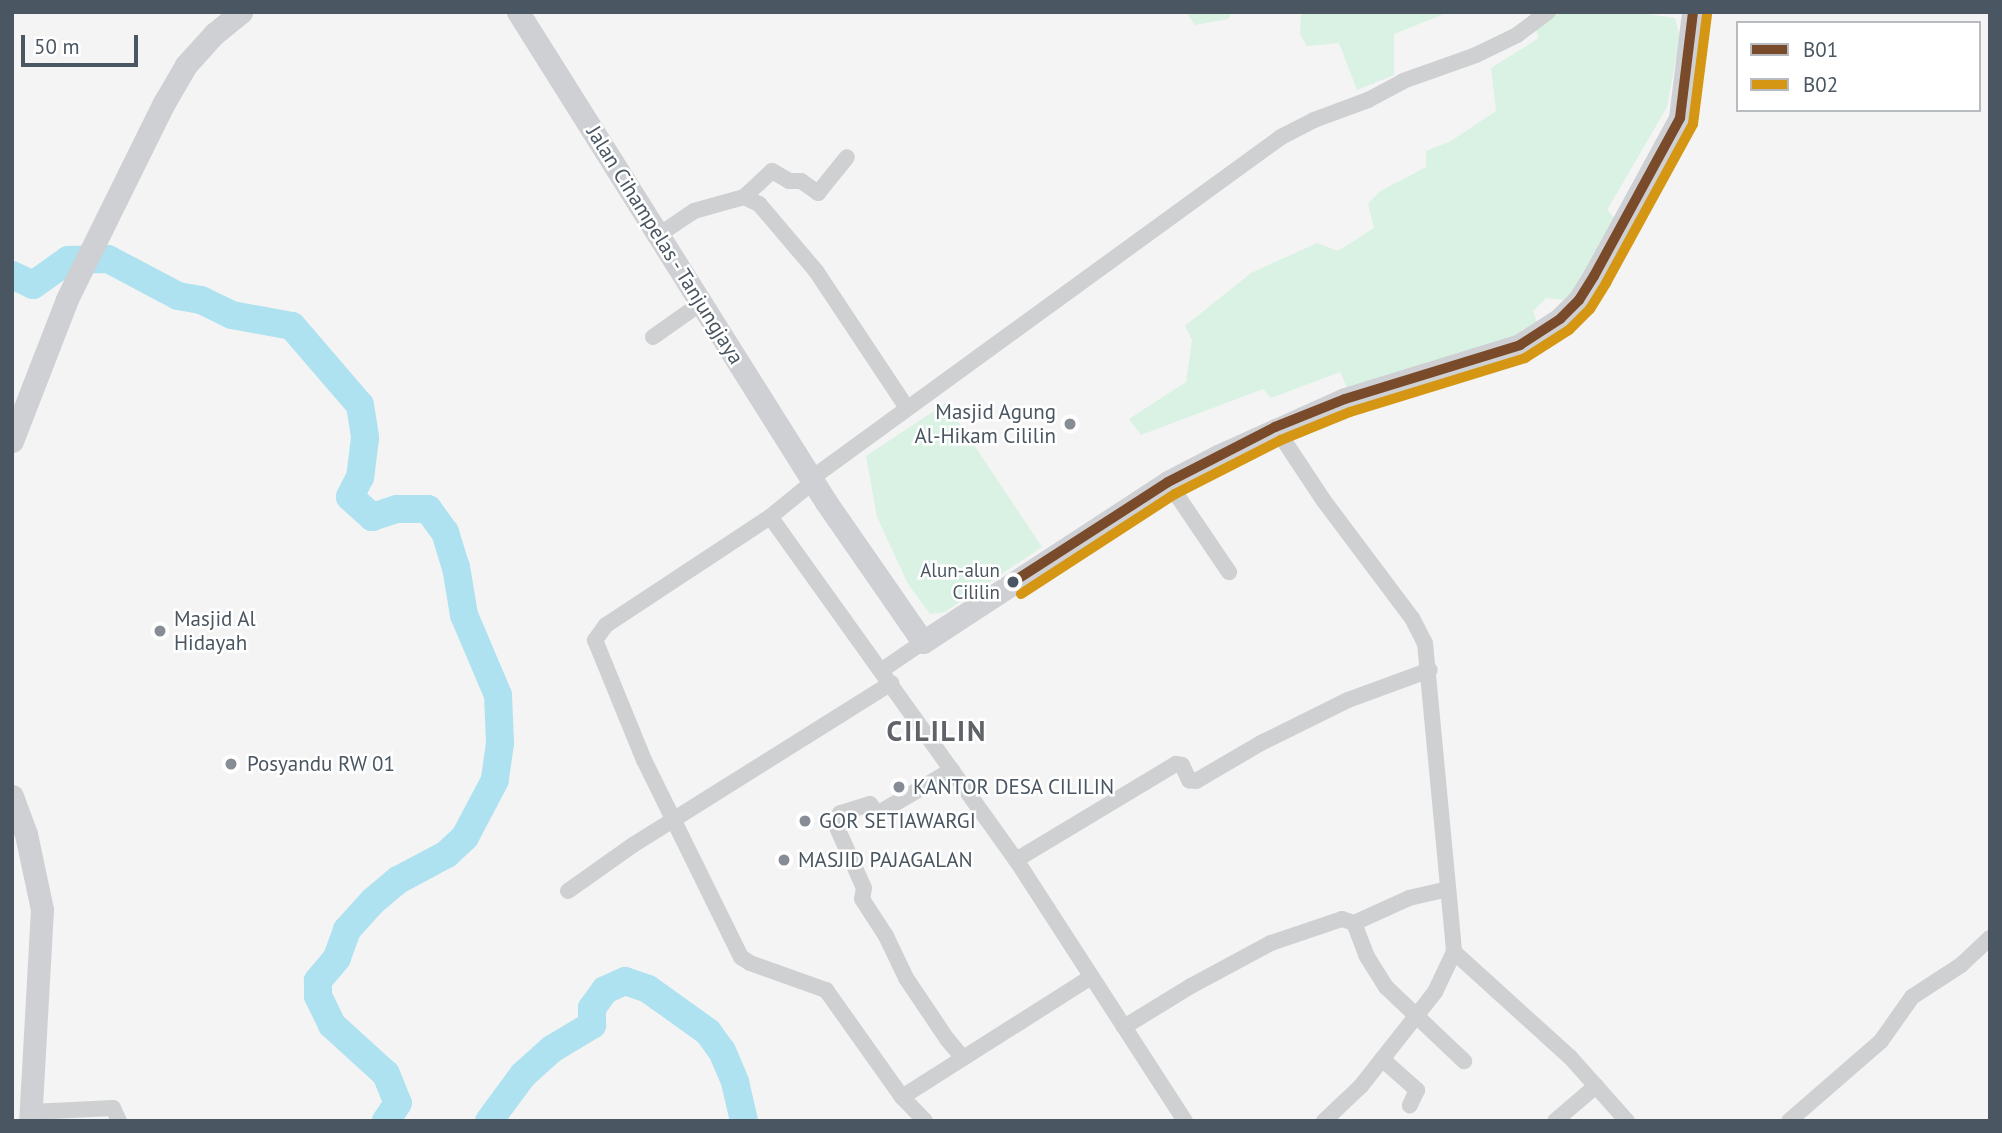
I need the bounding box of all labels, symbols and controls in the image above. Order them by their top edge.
scale bar [24,21,142,65]
legend [1736,21,1981,112]
text: 50 m [34,33,80,60]
text: B01 [1803,36,1838,63]
text: B02 [1803,71,1838,98]
street label: Jalan Cihampelas - Tanjungjaya [580,120,750,370]
place label: Masjid Agung Al-Hikam Cililin [915,399,1056,449]
marker: Masjid Agung Al-Hikam Cililin [1062,416,1078,432]
place label: Alun-alun Cililin [920,560,1000,604]
marker: Alun-alun Cililin [1006,575,1020,589]
place label: Masjid Al Hidayah [174,606,256,656]
marker: Masjid Al Hidayah [152,623,168,639]
district label: CILILIN [887,714,987,748]
place label: Posyandu RW 01 [247,751,396,777]
marker: Posyandu RW 01 [221,754,241,774]
place label: KANTOR DESA CILILIN [913,774,1115,800]
marker: KANTOR DESA CILILIN [891,779,907,795]
place label: GOR SETIAWARGI [819,808,976,834]
marker: GOR SETIAWARGI [797,813,813,829]
place label: MASJID PAJAGALAN [798,847,973,873]
marker: MASJID PAJAGALAN [776,852,792,868]

